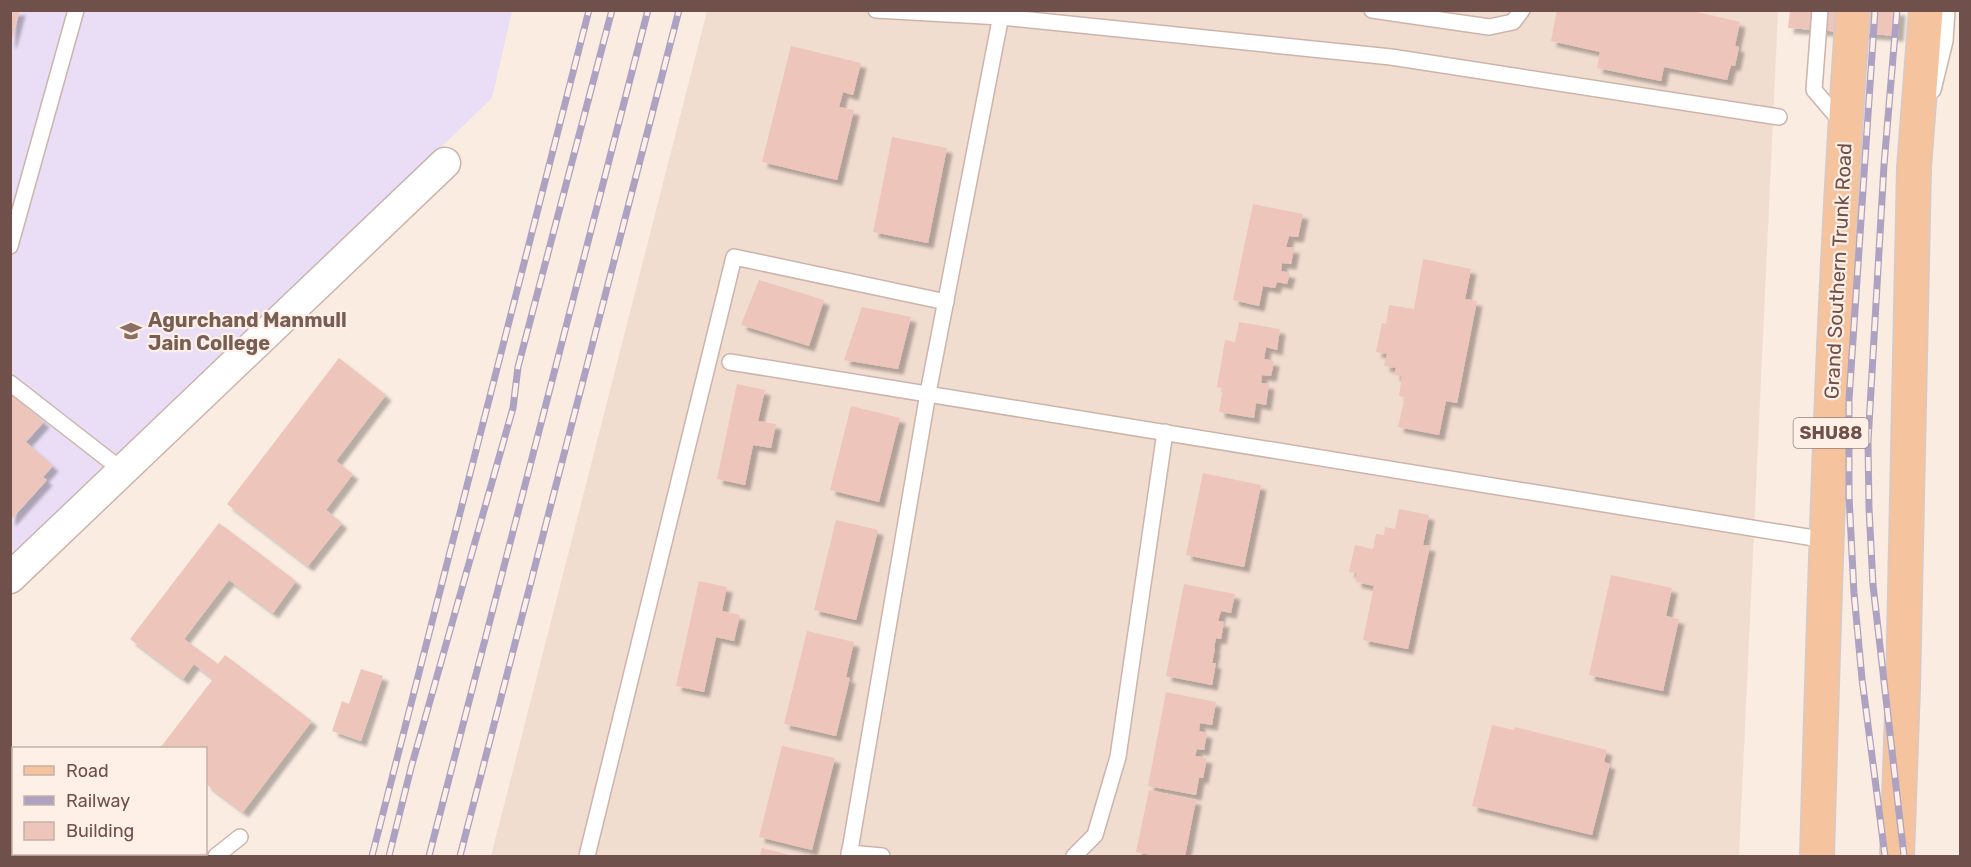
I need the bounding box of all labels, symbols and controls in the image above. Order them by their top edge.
street label: Grand Southern Trunk Road [1819,142,1857,400]
place label: Agurchand Manmull Jain College [148,308,347,355]
school or university icon: Agurchand Manmull Jain College [119,319,143,343]
road number: SHU88 [1794,418,1868,448]
legend [12,747,207,855]
text: Road [66,760,109,782]
text: Railway [66,790,130,812]
text: Building [66,820,134,842]

